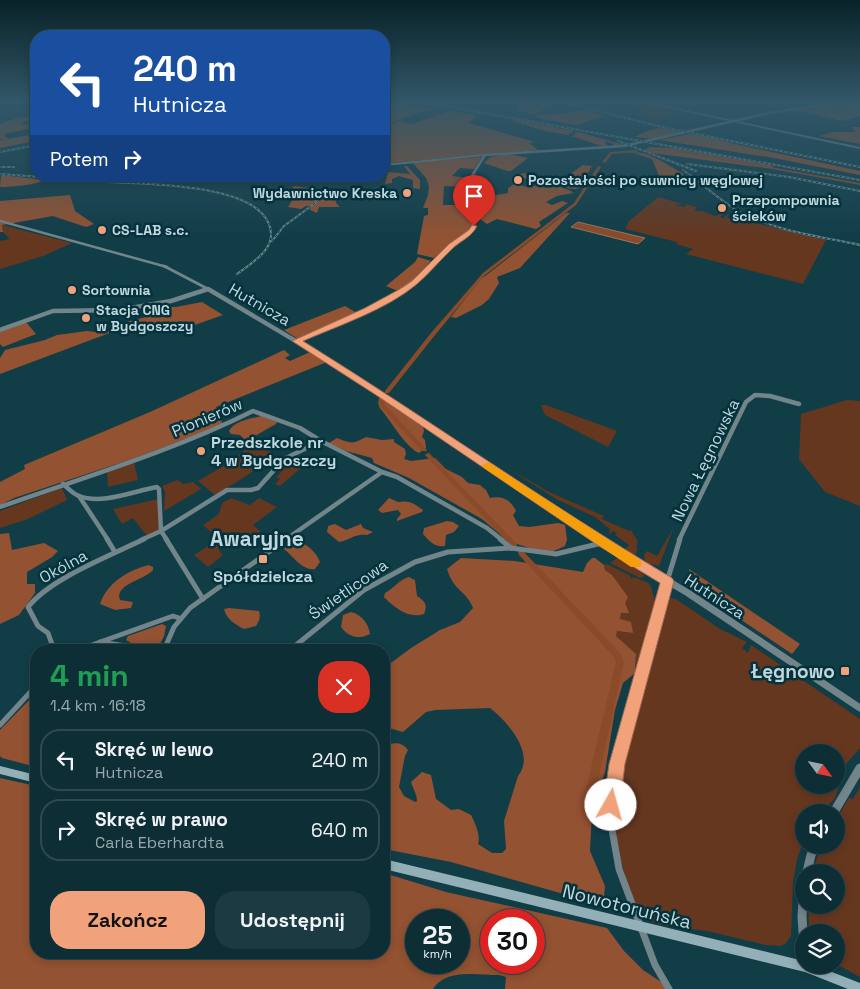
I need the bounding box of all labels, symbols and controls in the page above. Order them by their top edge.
text: 240 m [133,47,237,91]
icon: left [50,50,115,115]
text: Hutnicza [133,90,227,118]
icon: right [118,145,146,173]
text: Potem [50,147,108,172]
place label: Pozostałości po suwnicy węglowej [528,171,763,189]
marker: Pozostałości po suwnicy węglowej [512,174,524,186]
pin [453,175,495,226]
icon: arrive [460,182,488,210]
place label: Wydawnictwo Kreska [253,184,397,202]
marker: Wydawnictwo Kreska [401,187,413,199]
place label: Przepompownia ścieków [732,191,840,225]
marker: Przepompownia ścieków [716,202,728,214]
place label: CS-LAB s.c. [112,221,189,239]
marker: CS-LAB s.c. [96,224,108,236]
street label: Hutnicza [225,278,295,331]
place label: Sortownia [82,281,151,299]
marker: Sortownia [66,284,78,296]
place label: Stacja CNG w Bydgoszczy [96,301,193,335]
marker: Stacja CNG w Bydgoszczy [80,312,92,324]
street label: Pionierów [169,393,246,442]
street label: Nowa Łęgnowska [667,395,744,525]
place label: Przedszkole nr 4 w Bydgoszczy [211,432,336,471]
marker: Przedszkole nr 4 w Bydgoszczy [195,445,207,457]
district label: Awaryjne [210,525,304,552]
street label: Okólna [36,545,91,588]
marker: Spółdzielcza [257,553,269,565]
street label: Świetlicowa [305,554,392,624]
place label: Spółdzielcza [213,566,313,587]
street label: Hutnicza [680,569,749,624]
text: 4 min [50,656,129,695]
place label: Łęgnowo [751,659,835,684]
button: close [318,661,370,713]
marker: Łęgnowo [839,665,851,677]
text: 1.4 km · 16:18 [50,695,146,716]
text: Skręć w lewo [95,737,214,762]
north arrow [795,744,845,794]
map controls [795,744,845,974]
icon: left [52,746,80,774]
text: 240 m [312,748,368,773]
text: Hutnicza [95,762,163,783]
position arrow [584,778,636,830]
button: sound [795,804,845,854]
text: Skręć w prawo [95,807,228,832]
icon: right [52,816,80,844]
text: 640 m [311,818,368,843]
text: Carla Eberhardta [95,832,224,853]
button: search [795,864,845,914]
street label: Nowotoruńska [560,878,694,935]
button: Zakończ [50,891,205,949]
button: Udostępnij [215,891,370,949]
speed limit sign: 30 [480,909,545,974]
text: 25 [423,919,452,951]
button: layers [795,924,845,974]
text: km/h [423,946,452,962]

